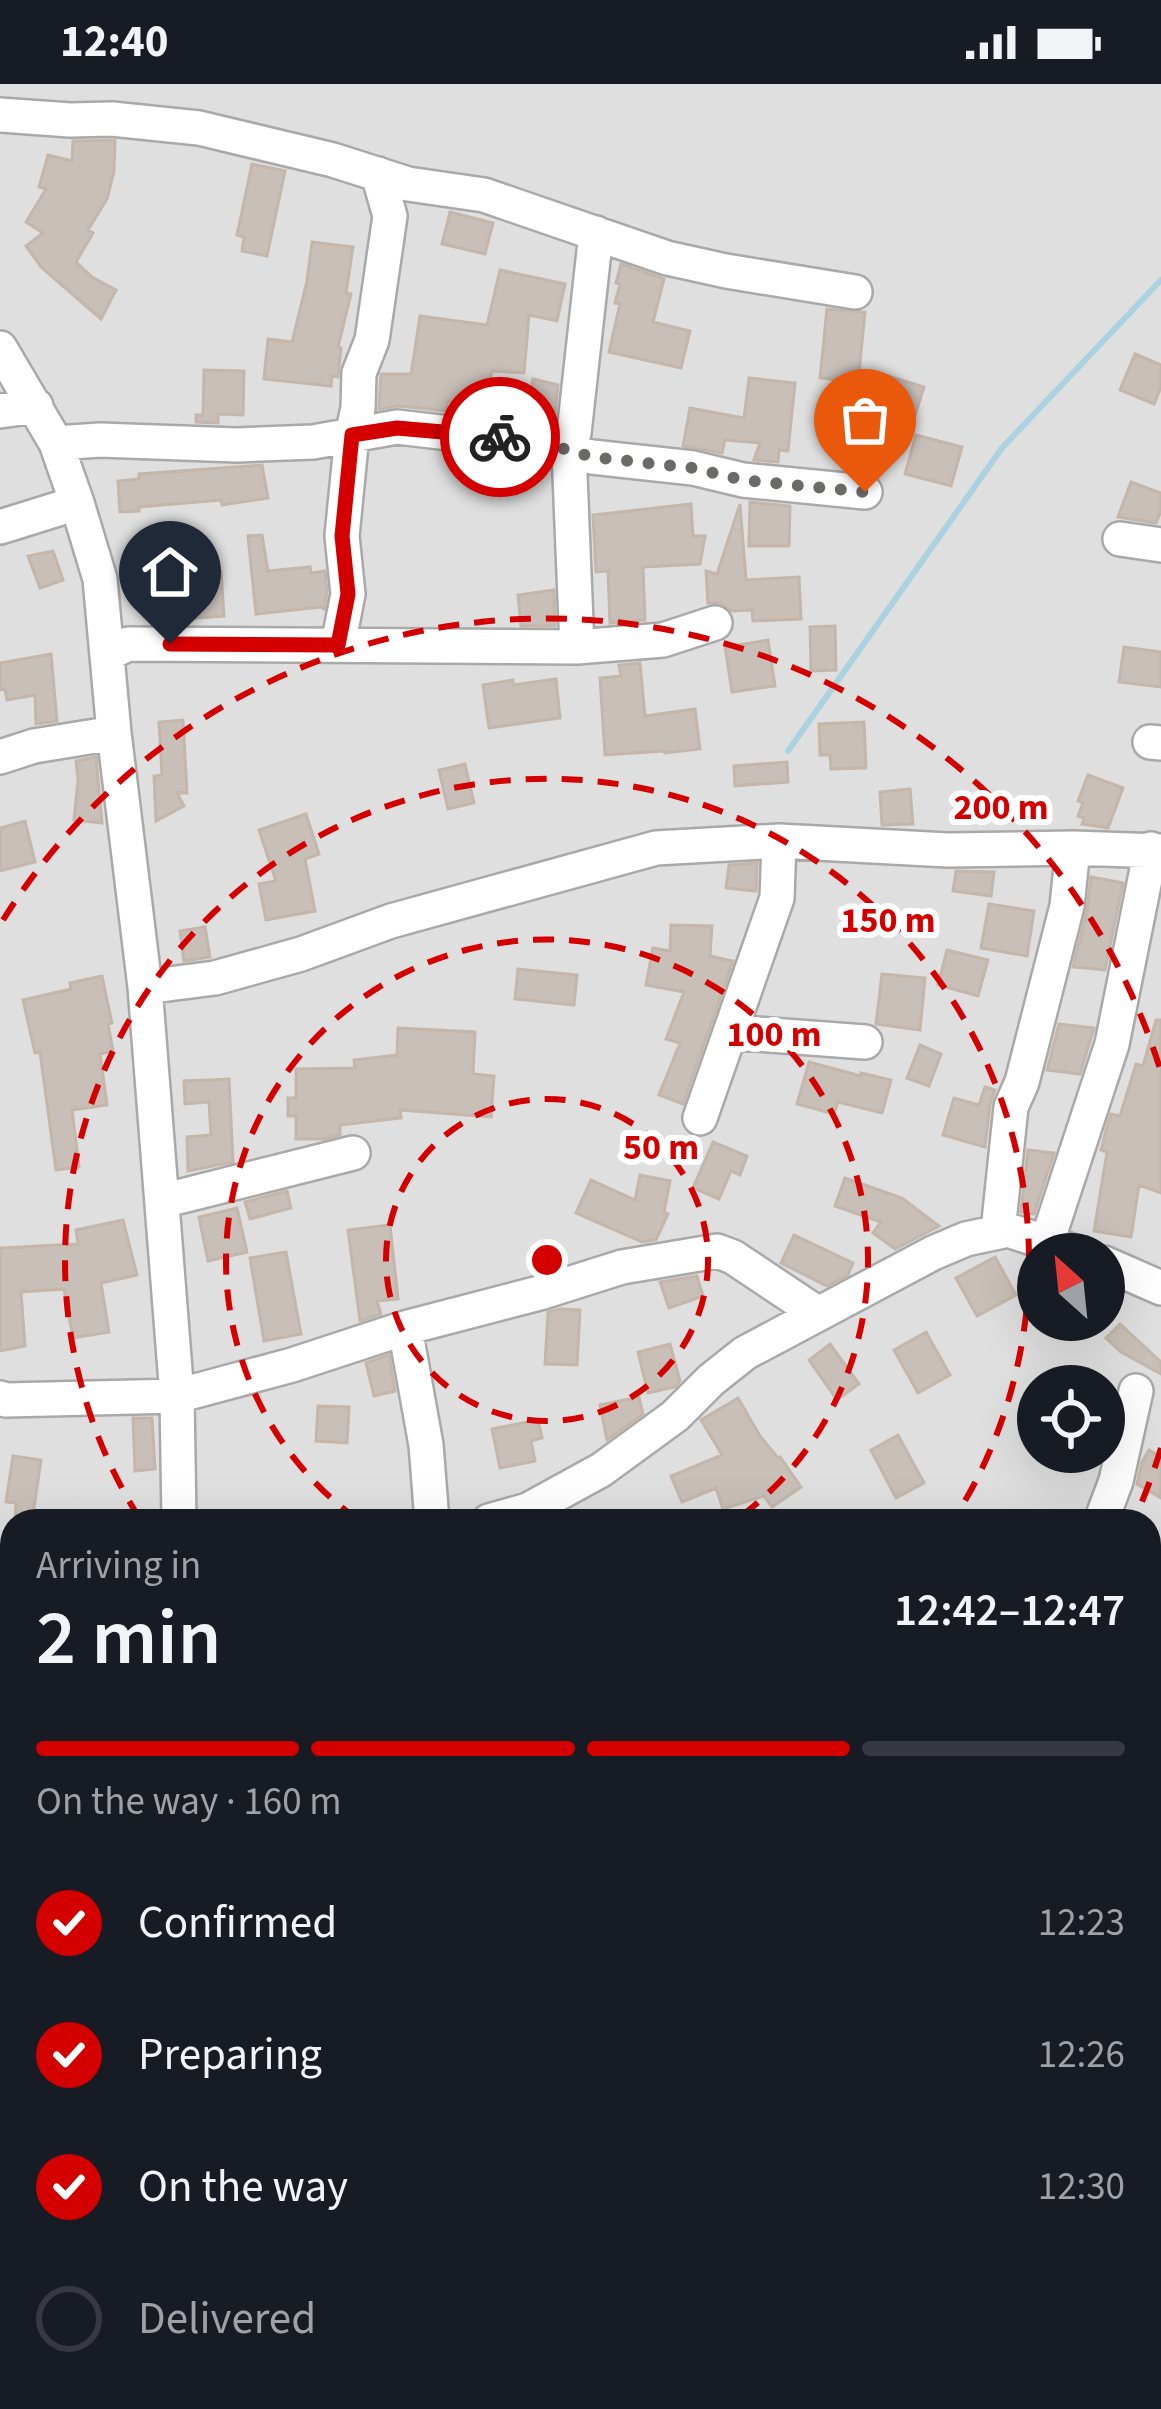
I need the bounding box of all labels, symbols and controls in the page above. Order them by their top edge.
text: 12:40 [60,10,169,74]
pin [814,369,916,492]
courier [440,377,560,497]
icon: bag [832,387,898,453]
icon: bike [467,404,533,470]
pin [119,521,221,644]
icon: home [137,539,203,605]
text: 200 m [953,782,1049,833]
text: 150 m [840,895,936,946]
text: 100 m [726,1009,822,1060]
text: 50 m [623,1122,699,1173]
north arrow [1017,1233,1125,1341]
map controls [1017,1233,1125,1473]
centre of rings [526,1239,568,1281]
button: locate [1017,1365,1125,1473]
text: Arriving in [36,1538,201,1594]
text: 12:42–12:47 [894,1579,1125,1643]
text: 2 min [36,1583,221,1694]
text: On the way · 160 m [36,1774,342,1830]
icon: check [36,1890,102,1956]
text: Confirmed [138,1891,337,1955]
text: 12:23 [1038,1895,1125,1951]
icon: check [36,2022,102,2088]
text: Preparing [138,2023,322,2087]
text: 12:26 [1038,2027,1125,2083]
icon: check [36,2154,102,2220]
text: On the way [138,2155,348,2219]
text: 12:30 [1038,2159,1125,2215]
text: Delivered [138,2287,316,2351]

